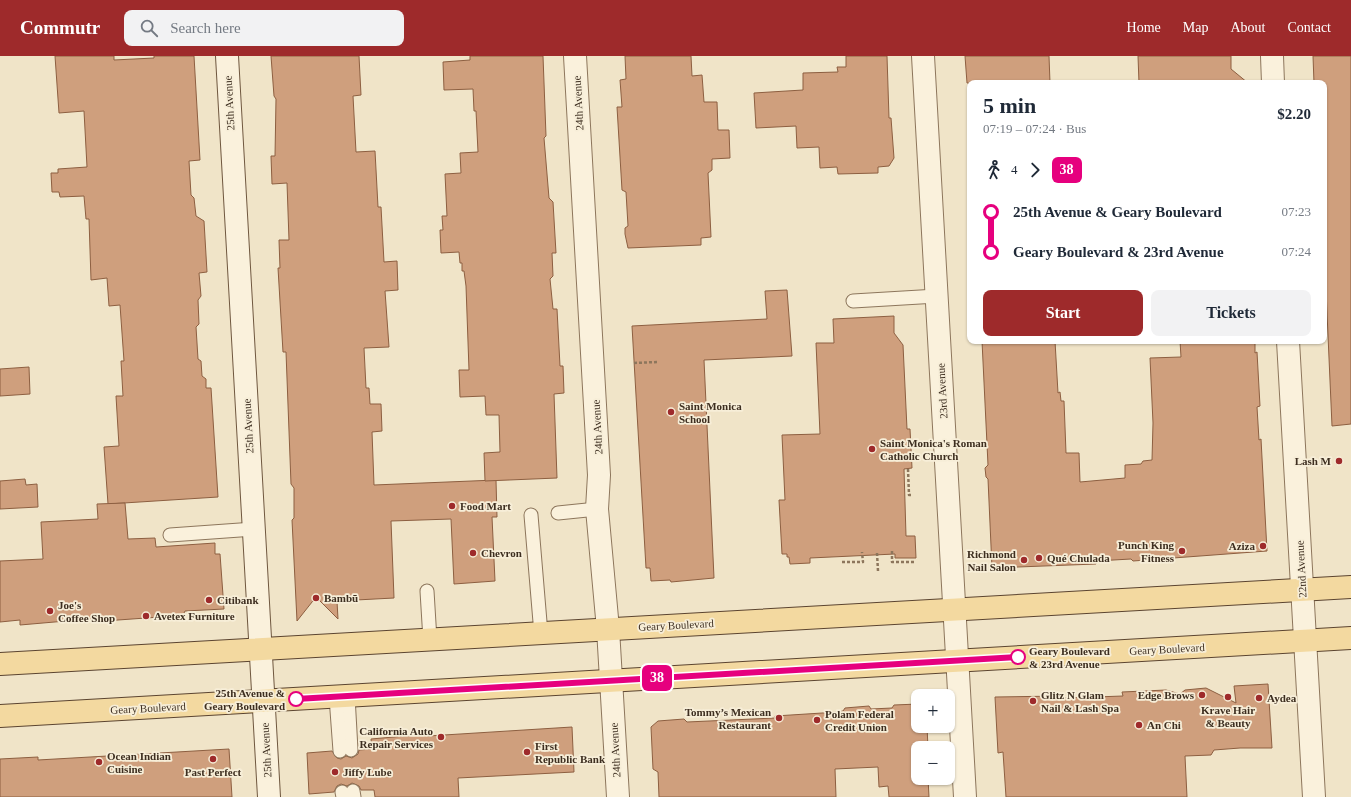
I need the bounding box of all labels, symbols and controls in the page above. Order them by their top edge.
search box [124,10,404,46]
text: Commutr [20,17,100,38]
icon: search [138,17,160,39]
text: Search here [170,20,241,36]
text: Home [1127,20,1161,35]
text: Map [1183,20,1208,35]
text: About [1230,20,1265,35]
text: Contact [1287,20,1331,35]
street label: 25th Avenue [222,75,236,131]
street label: 24th Avenue [571,75,585,131]
text: 5 min [983,93,1036,118]
text: $2.20 [1277,106,1311,122]
text: 07:19 – 07:24 · Bus [983,121,1086,136]
icon: walk [983,159,1005,181]
icon: forward [1024,159,1046,181]
text: 4 [1011,162,1018,177]
text: 38 [1060,162,1074,177]
text: 25th Avenue & Geary Boulevard [1013,204,1222,220]
text: 07:23 [1281,204,1311,219]
text: Geary Boulevard & 23rd Avenue [1013,244,1224,260]
text: 07:24 [1281,244,1311,259]
button: Start [983,290,1143,336]
button: Tickets [1151,290,1311,336]
street label: 23rd Avenue [935,363,949,419]
street label: 25th Avenue [241,398,255,454]
street label: 24th Avenue [590,399,604,455]
place label: Saint Monica School [679,400,742,425]
marker: Saint Monica School [666,407,676,417]
place label: Saint Monica's Roman Catholic Church [880,437,987,462]
marker: Saint Monica's Roman Catholic Church [867,444,877,454]
place label: Lash M [1295,455,1332,467]
marker: Lash M [1334,456,1344,466]
place label: Food Mart [460,500,511,512]
marker: Food Mart [447,501,457,511]
place label: Punch King Fitness [1118,539,1175,564]
place label: Aziza [1229,540,1255,552]
street label: 22nd Avenue [1293,540,1308,598]
marker: Aziza [1258,541,1268,551]
marker: Punch King Fitness [1177,546,1187,556]
place label: Chevron [481,547,522,559]
marker: Chevron [468,548,478,558]
place label: Richmond Nail Salon [967,548,1016,573]
place label: Qué Chulada [1047,552,1110,564]
marker: Qué Chulada [1034,553,1044,563]
marker: Richmond Nail Salon [1019,555,1029,565]
place label: Bambū [324,592,358,604]
marker: Bambū [311,593,321,603]
place label: Citibank [217,594,259,606]
marker: Citibank [204,595,214,605]
place label: Joe's Coffee Shop [58,599,115,624]
marker: Joe's Coffee Shop [45,606,55,616]
place label: Avetex Furniture [154,610,235,622]
marker: Avetex Furniture [141,611,151,621]
street label: Geary Boulevard [638,617,714,633]
street label: Geary Boulevard [1129,641,1205,657]
place label: Geary Boulevard & 23rd Avenue [1029,645,1110,670]
marker: Geary Boulevard & 23rd Avenue [1010,649,1026,665]
line badge: 38 [639,665,675,691]
text: 38 [650,670,664,685]
place label: 25th Avenue & Geary Boulevard [204,687,285,712]
map controls [911,689,955,785]
button: + [911,689,955,733]
place label: Glitz N Glam Nail & Lash Spa [1041,689,1119,714]
place label: Edge Brows [1138,689,1195,701]
marker: Edge Brows [1197,690,1207,700]
marker: 25th Avenue & Geary Boulevard [288,691,304,707]
marker: Krave Hair & Beauty [1223,692,1233,702]
place label: Aydea [1267,692,1297,704]
marker: Aydea [1254,693,1264,703]
marker: Glitz N Glam Nail & Lash Spa [1028,696,1038,706]
street label: Geary Boulevard [110,700,186,716]
place label: Krave Hair & Beauty [1201,704,1255,729]
place label: Tommy’s Mexican Restaurant [685,706,771,731]
place label: Polam Federal Credit Union [825,708,894,733]
marker: Tommy’s Mexican Restaurant [774,713,784,723]
marker: Polam Federal Credit Union [812,715,822,725]
place label: An Chi [1147,719,1181,731]
marker: An Chi [1134,720,1144,730]
street label: 25th Avenue [259,722,273,778]
street label: 24th Avenue [608,722,622,778]
place label: California Auto Repair Services [359,725,434,750]
marker: California Auto Repair Services [436,732,446,742]
place label: First Republic Bank [535,740,606,765]
button: − [911,741,955,785]
marker: First Republic Bank [522,747,532,757]
place label: Ocean Indian Cuisine [107,750,171,775]
marker: Past Perfect [208,754,218,764]
marker: Ocean Indian Cuisine [94,757,104,767]
place label: Past Perfect [185,766,242,778]
place label: Jiffy Lube [343,766,392,778]
marker: Jiffy Lube [330,767,340,777]

